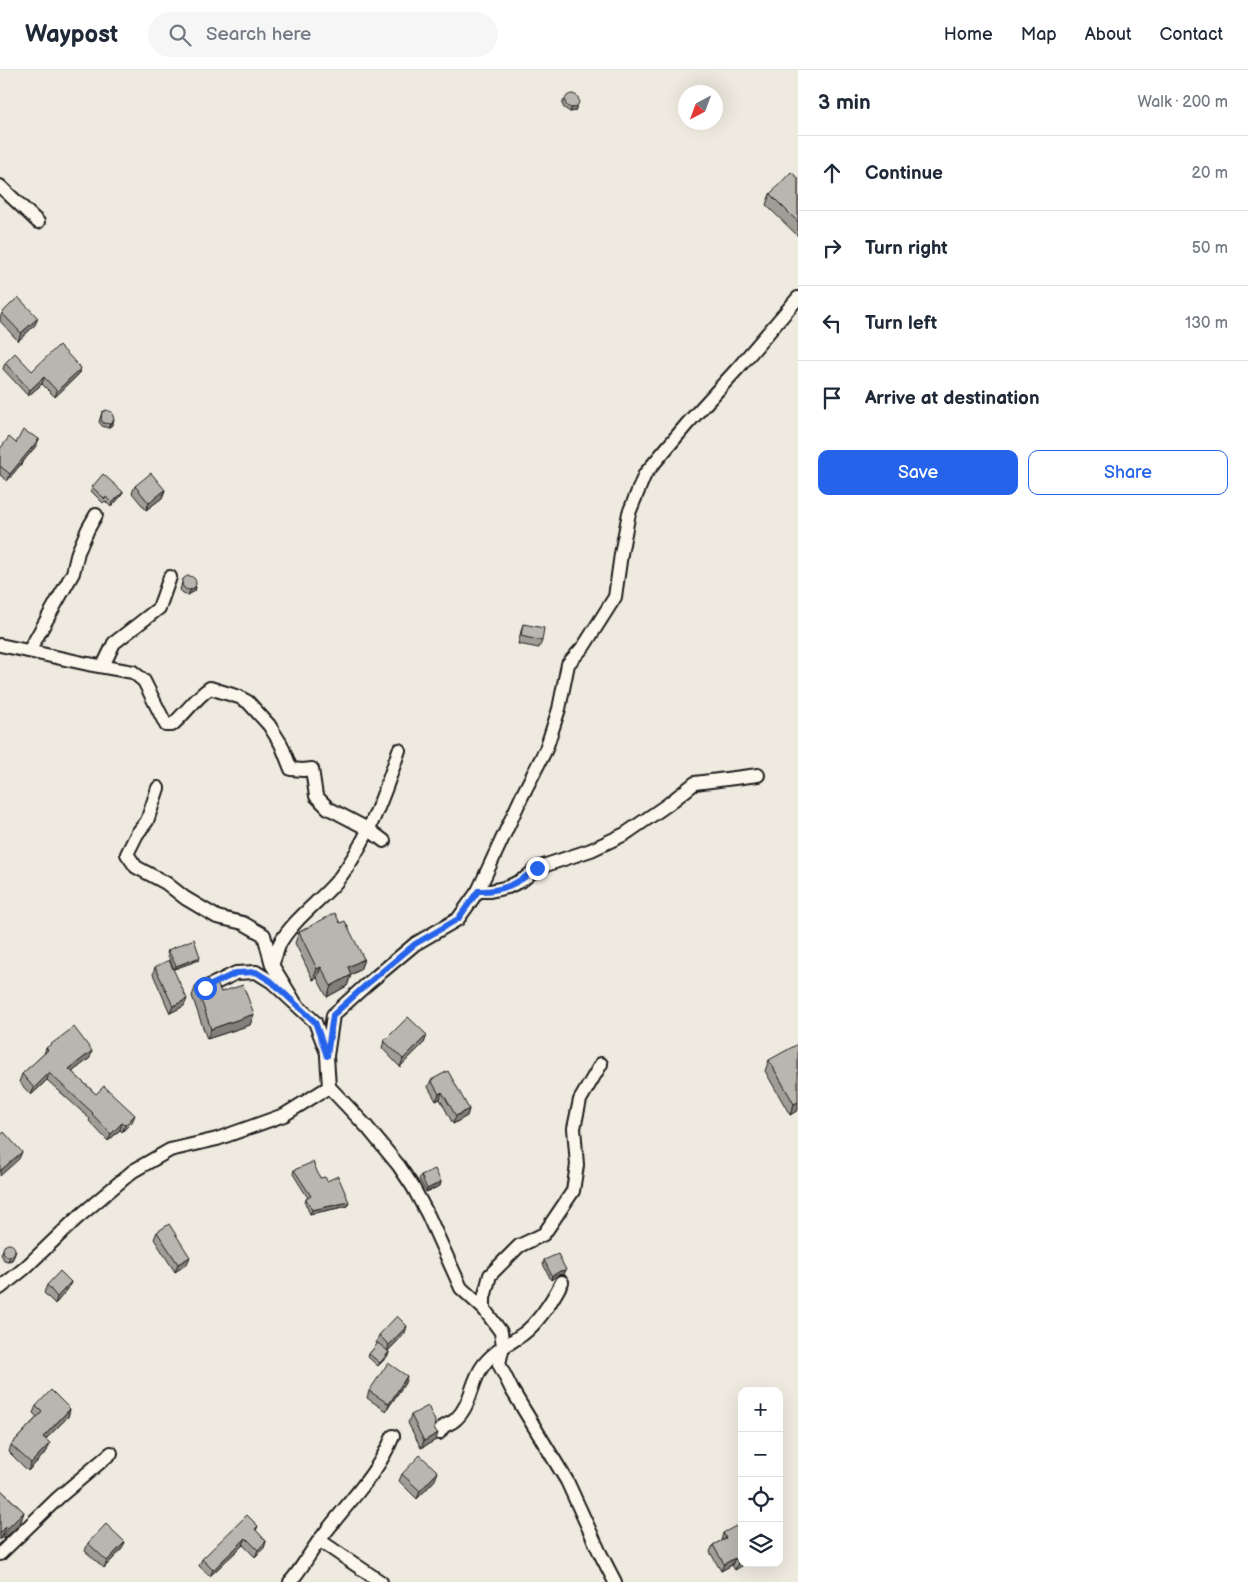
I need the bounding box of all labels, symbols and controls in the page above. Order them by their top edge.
search box [148,12,498,57]
text: Waypost [25,20,118,49]
icon: search [166,21,194,49]
text: Search here [206,23,311,46]
text: Home [944,24,993,45]
text: Map [1021,24,1057,45]
text: About [1085,24,1132,45]
text: Contact [1160,24,1223,45]
north arrow [678,85,723,130]
text: 3 min [818,90,871,115]
text: Walk · 200 m [1138,93,1228,112]
icon: ahead [818,159,846,187]
text: Continue [865,162,943,185]
text: 20 m [1192,164,1228,183]
icon: right [818,234,846,262]
text: Turn right [865,237,948,260]
text: 50 m [1192,239,1228,258]
icon: left [818,309,846,337]
text: Turn left [865,312,937,335]
text: 130 m [1185,314,1228,333]
icon: arrive [818,384,846,412]
text: Arrive at destination [865,387,1040,410]
button: Save [818,450,1018,495]
button: Share [1028,450,1228,495]
route end [526,857,549,880]
route start [194,977,217,1000]
map controls [738,1387,783,1567]
button: + [738,1387,783,1432]
button: − [738,1432,783,1477]
button: locate [738,1477,783,1522]
button: layers [738,1522,783,1567]

